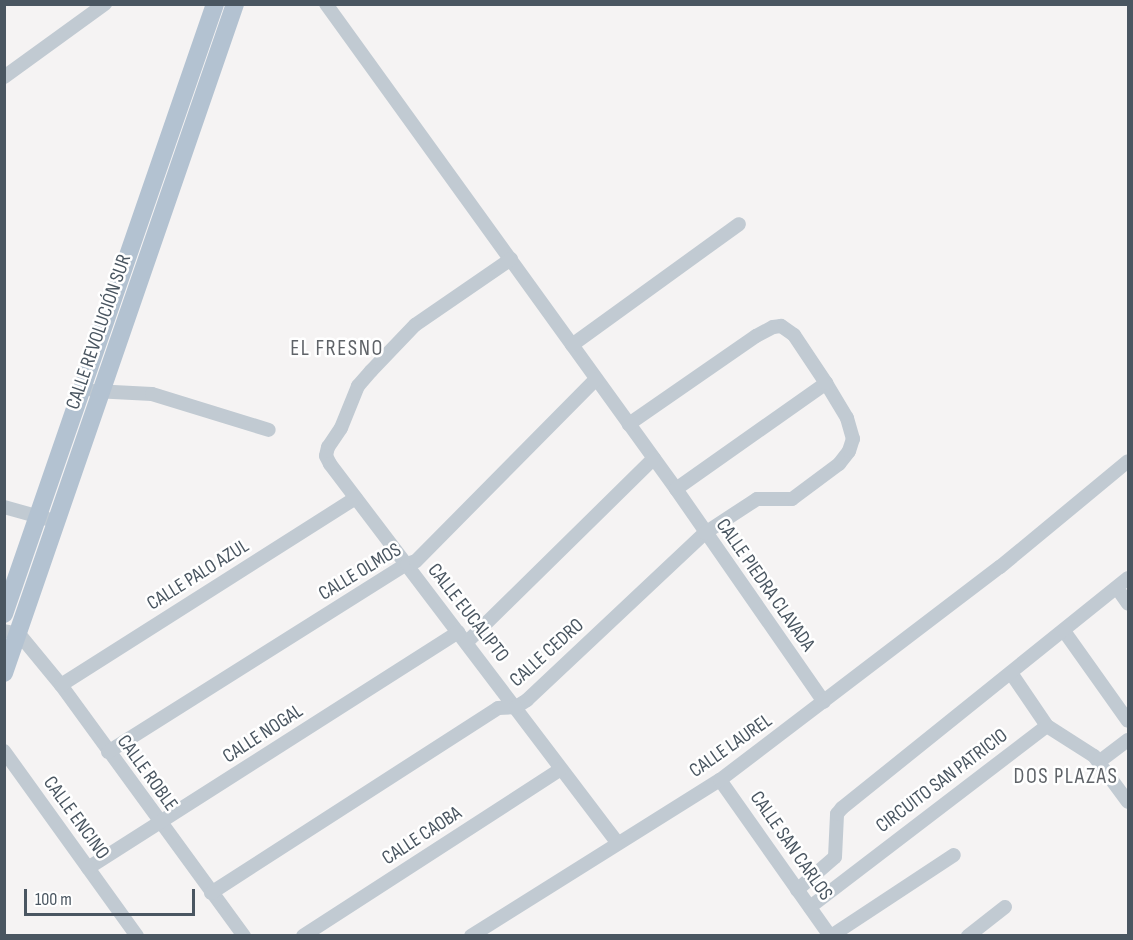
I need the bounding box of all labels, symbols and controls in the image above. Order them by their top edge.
street label: CALLE REVOLUCIÓN SUR [61,251,137,413]
district label: EL FRESNO [290,336,384,362]
street label: CALLE PIEDRA CLAVADA [710,514,820,656]
street label: CALLE PALO AZUL [143,534,253,616]
street label: CALLE OLMOS [314,538,406,606]
street label: CALLE EUCALIPTO [422,559,514,667]
street label: CALLE CEDRO [505,614,589,692]
street label: CALLE NOGAL [218,699,308,769]
street label: CALLE LAUREL [685,709,777,783]
street label: CIRCUITO SAN PATRICIO [871,724,1013,838]
street label: CALLE ROBLE [111,730,183,816]
district label: DOS PLAZAS [1014,764,1118,790]
street label: CALLE ENCINO [38,772,114,864]
street label: CALLE SAN CARLOS [744,787,838,905]
street label: CALLE CAOBA [378,801,466,871]
scale bar [27,877,198,915]
text: 100 m [35,889,72,910]

